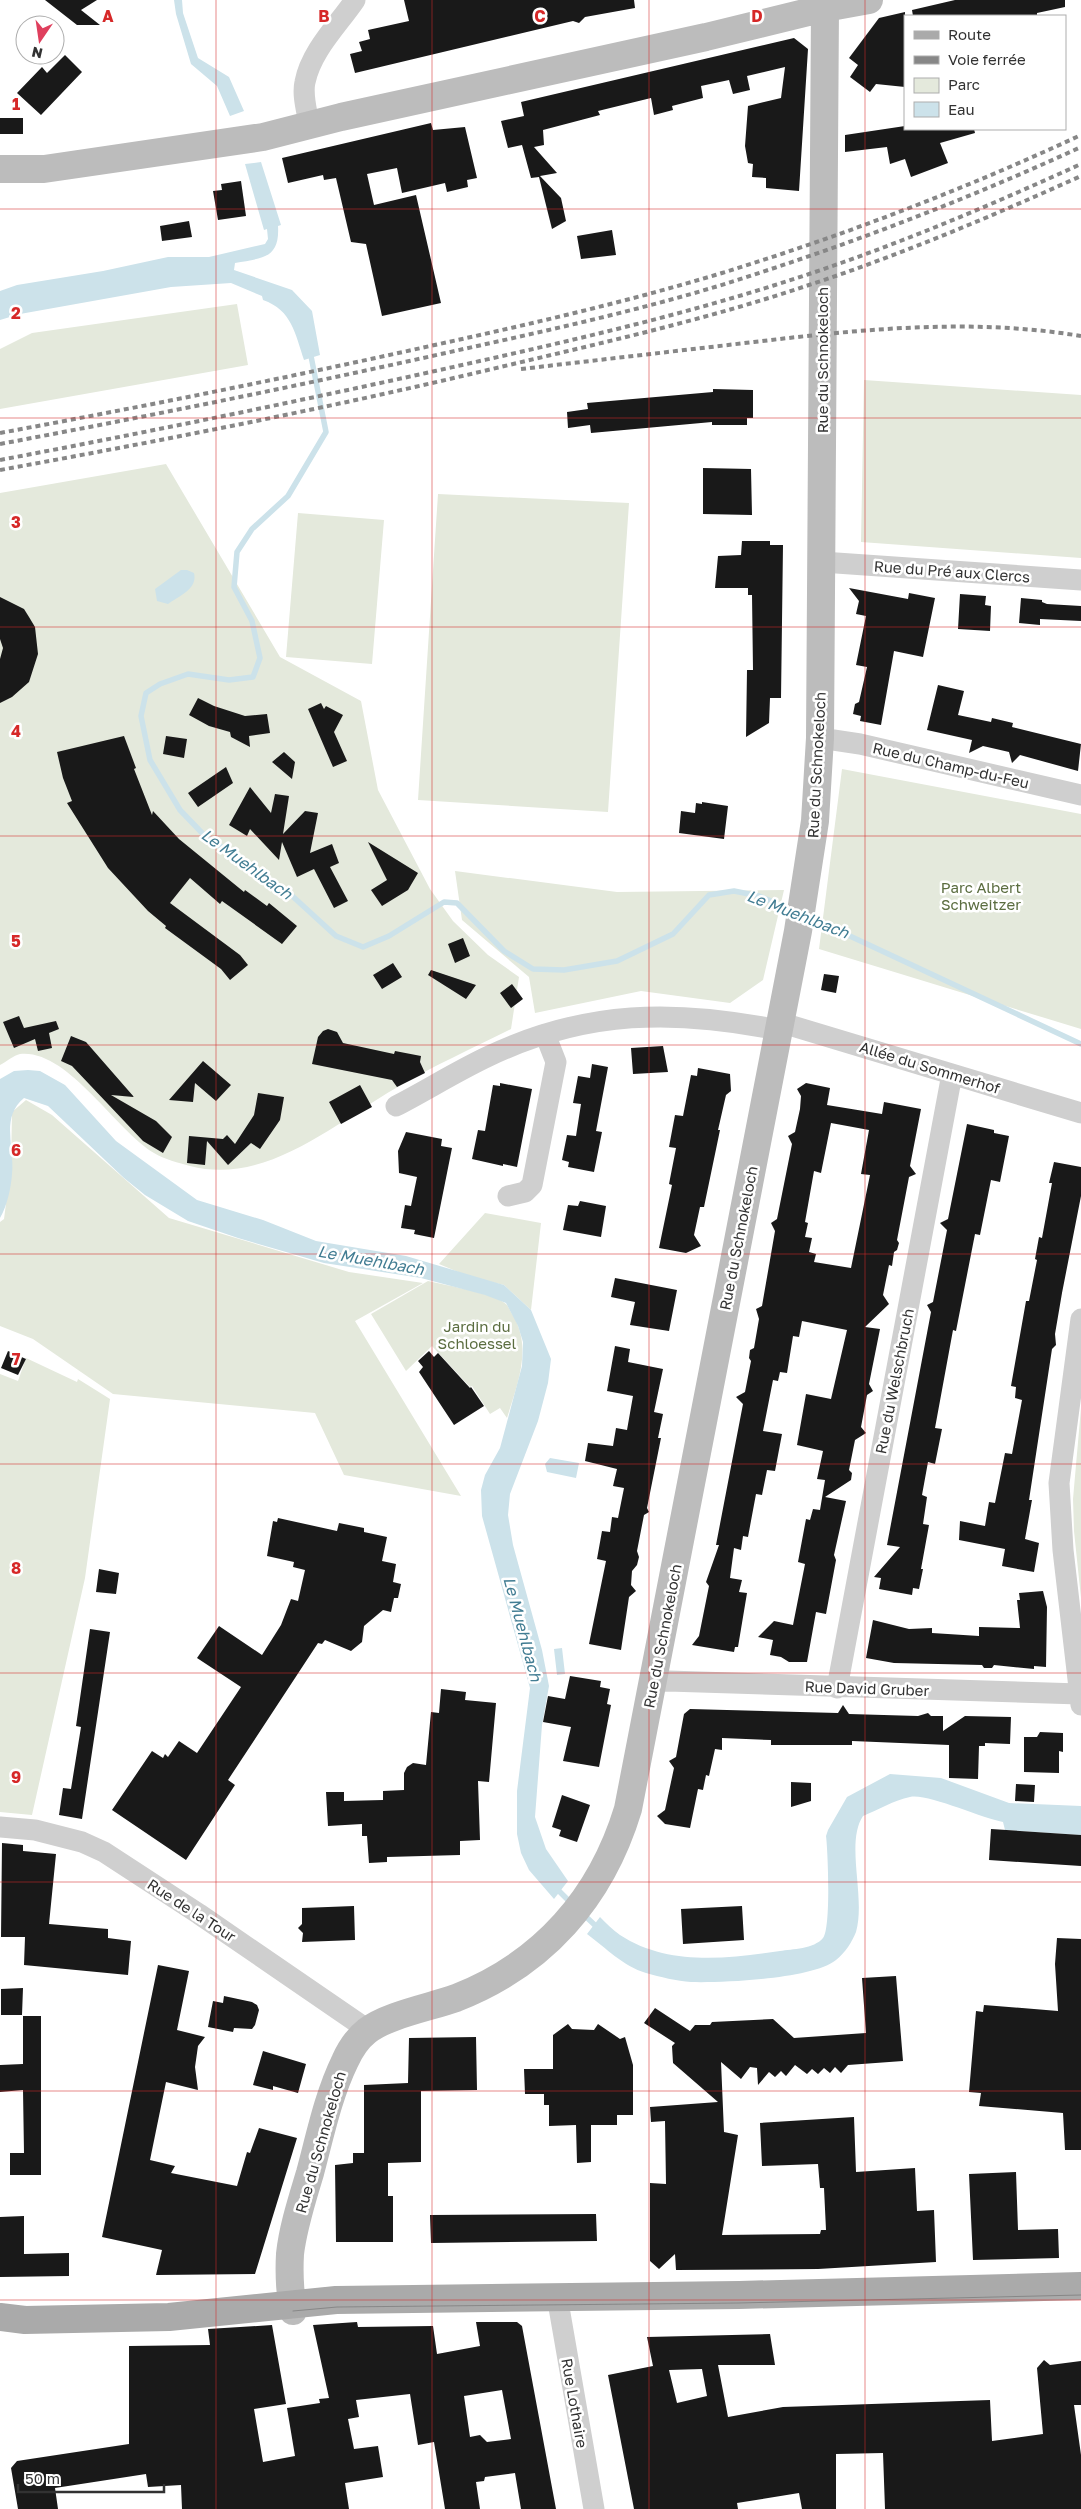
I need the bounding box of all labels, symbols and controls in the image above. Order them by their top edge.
text: A [102,6,114,26]
text: B [318,6,330,26]
text: C [534,6,546,26]
text: D [751,6,763,26]
north arrow [15,15,65,65]
legend [904,15,1066,130]
text: Route [948,25,991,43]
text: N [30,44,44,63]
text: Voie ferrée [948,50,1026,68]
text: Parc [948,75,980,93]
text: 1 [12,94,20,114]
text: Eau [948,100,975,118]
street label: Rue du Schnokeloch [813,287,831,433]
text: 2 [11,303,21,323]
text: 3 [11,512,21,532]
street label: Rue du Pré aux Clercs [873,557,1031,585]
street label: Rue du Schnokeloch [803,691,829,839]
text: 4 [11,721,21,741]
street label: Rue du Champ-du-Feu [871,738,1031,792]
water label: Le Muehlbach [198,824,297,904]
park label: Parc Albert Schweitzer [941,878,1021,913]
water label: Le Muehlbach [744,885,853,943]
text: 5 [11,931,21,951]
street label: Allée du Sommerhof [858,1037,1003,1097]
text: 6 [11,1140,21,1160]
street label: Rue du Schnokeloch [715,1164,761,1312]
water label: Le Muehlbach [316,1241,427,1279]
street label: Rue du Welschbruch [871,1307,917,1455]
park label: Jardin du Schloessel [438,1317,517,1352]
text: 7 [12,1349,21,1369]
text: 8 [11,1558,21,1578]
street label: Rue du Schnokeloch [639,1562,685,1710]
water label: Le Muehlbach [499,1575,547,1685]
street label: Rue David Gruber [804,1677,930,1699]
text: 9 [11,1767,21,1787]
street label: Rue de la Tour [144,1875,240,1945]
street label: Rue du Schnokeloch [291,2069,349,2215]
street label: Rue Lothaire [558,2357,592,2450]
scale bar [18,2462,164,2494]
text: 50 m [25,2469,60,2487]

